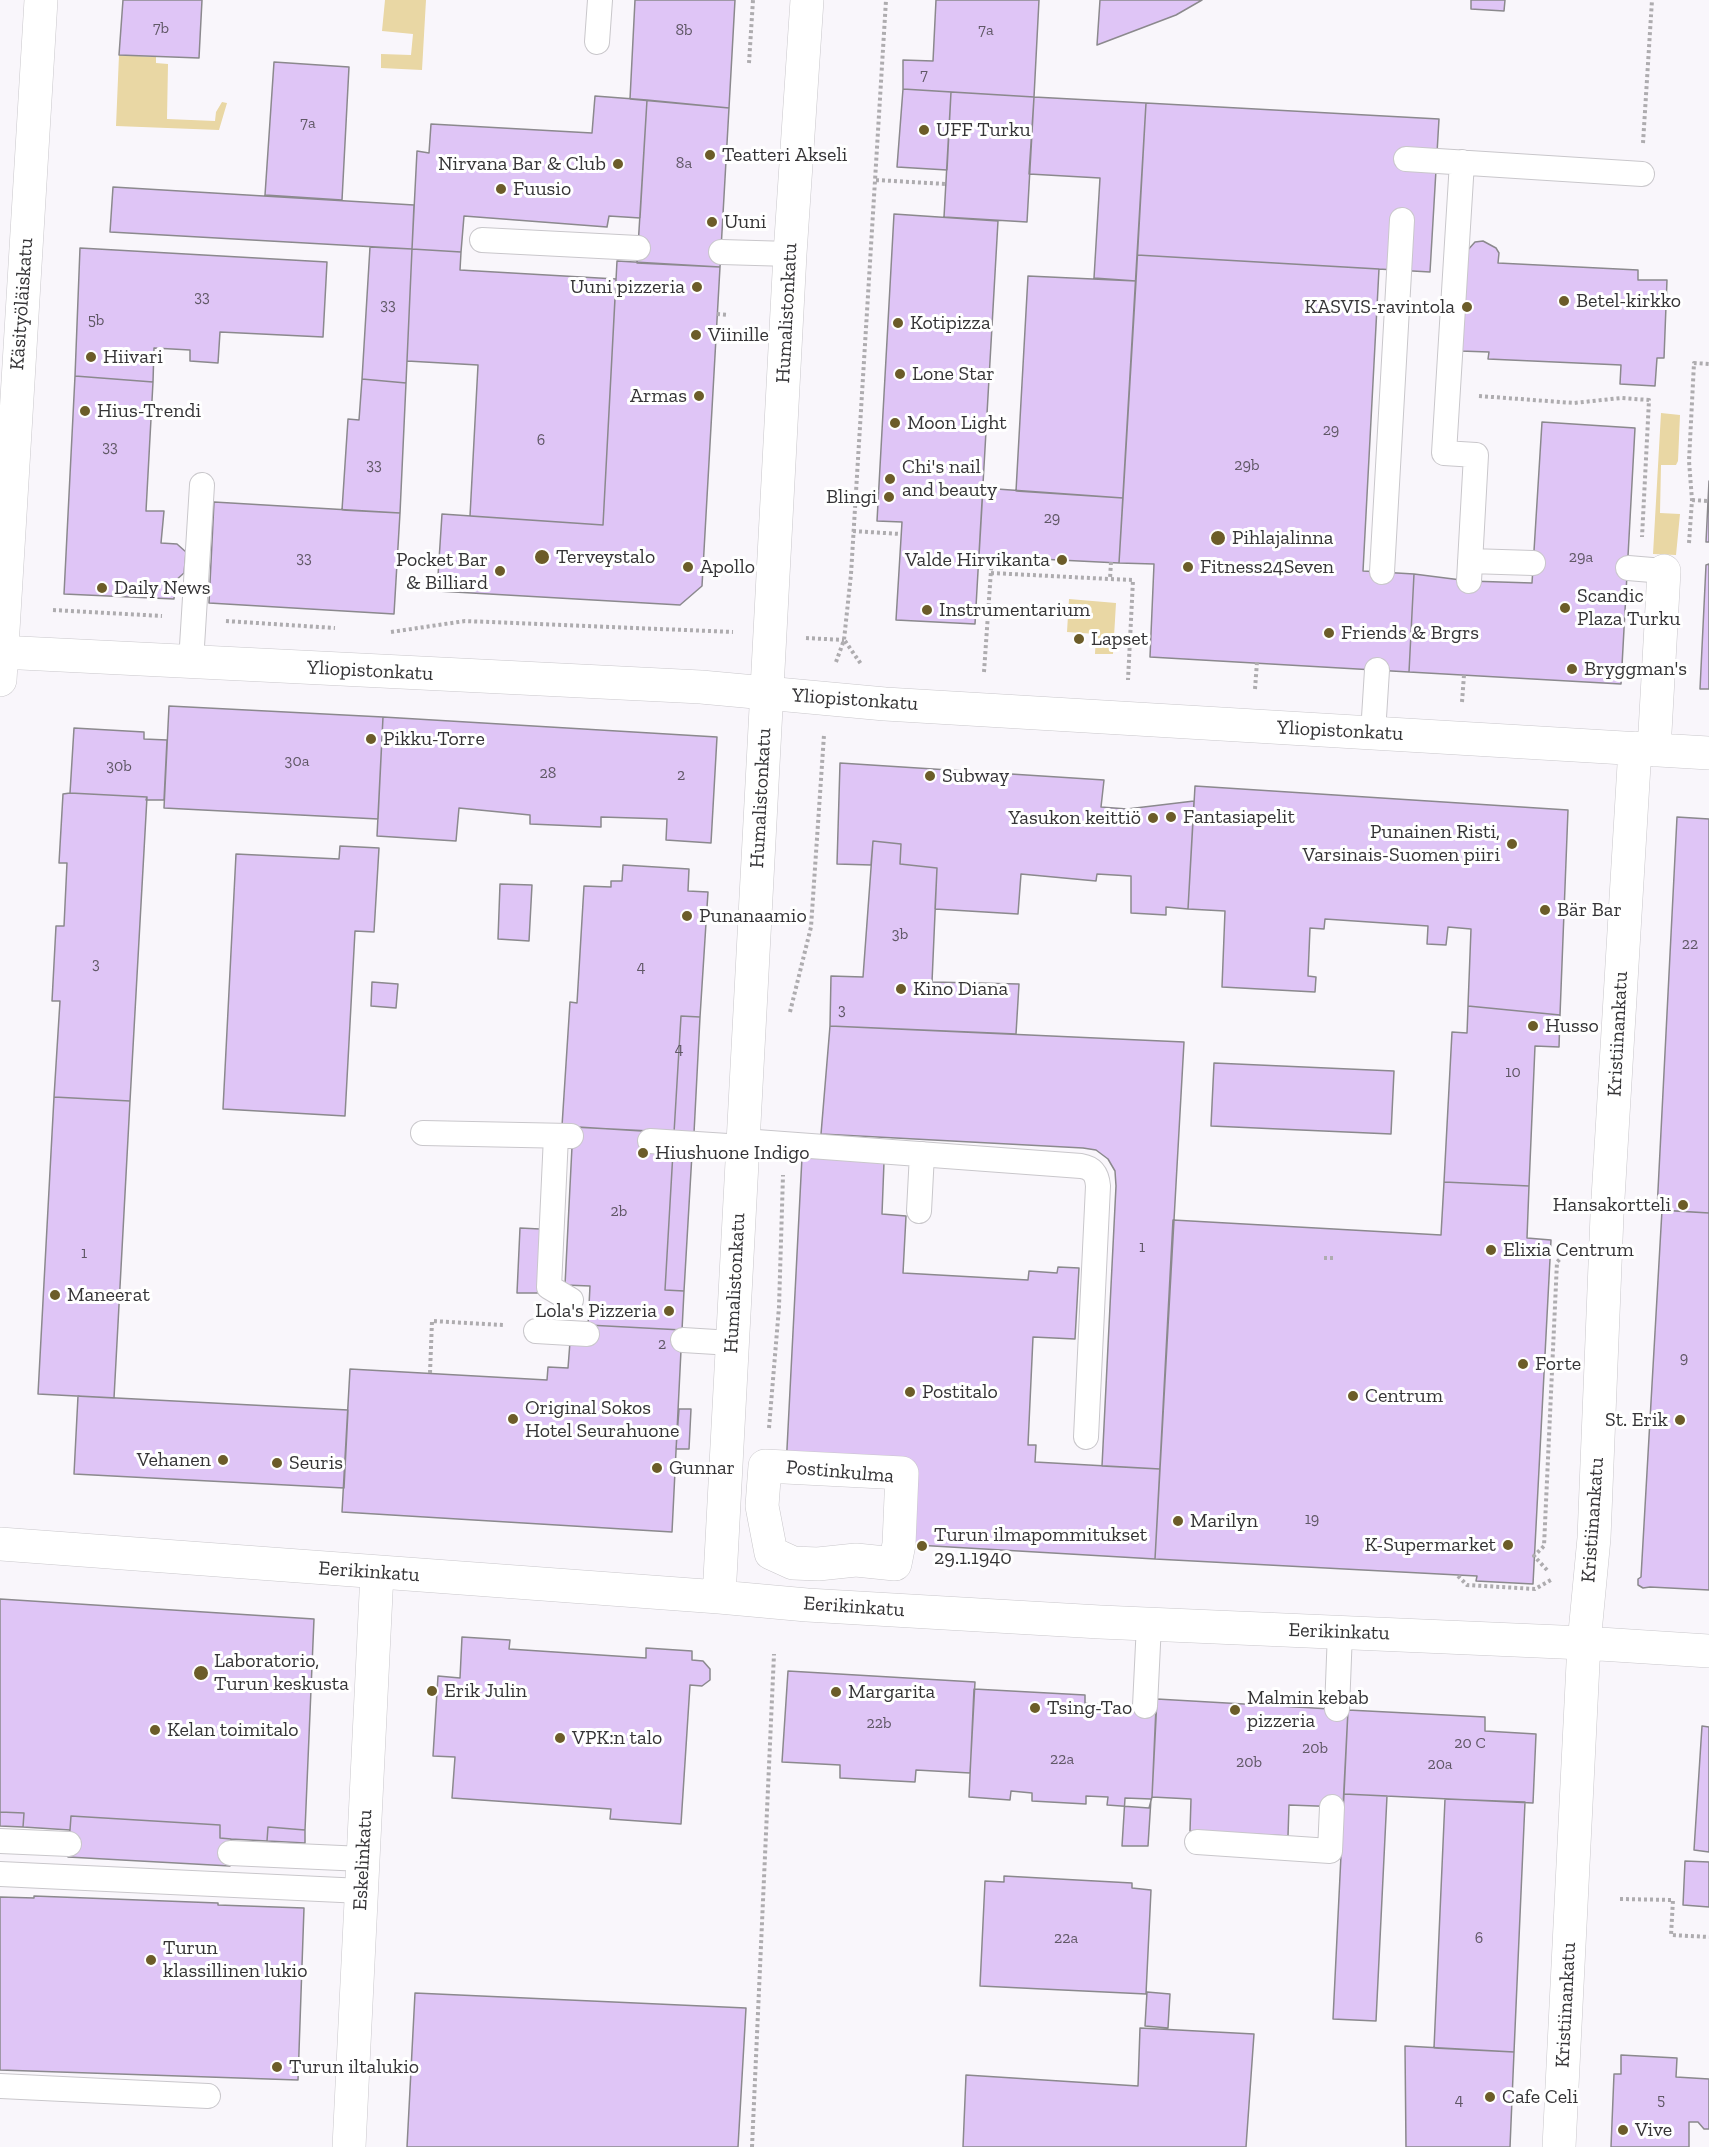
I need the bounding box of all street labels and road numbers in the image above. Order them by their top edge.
street label: Käsityöläiskatu [5,237,39,371]
street label: Humalistonkatu [771,242,803,384]
street label: Yliopistonkatu [306,656,434,686]
street label: Yliopistonkatu [791,684,919,716]
street label: Yliopistonkatu [1276,716,1404,746]
street label: Humalistonkatu [745,727,777,869]
street label: Kristiinankatu [1603,971,1633,1097]
street label: Humalistonkatu [719,1212,751,1354]
street label: Postinkulma [785,1455,895,1489]
street label: Kristiinankatu [1577,1457,1609,1583]
street label: Eerikinkatu [318,1556,420,1588]
street label: Eerikinkatu [803,1591,905,1623]
street label: Eerikinkatu [1288,1618,1390,1646]
street label: Eskelinkatu [348,1809,378,1911]
street label: Kristiinankatu [1551,1942,1581,2068]

